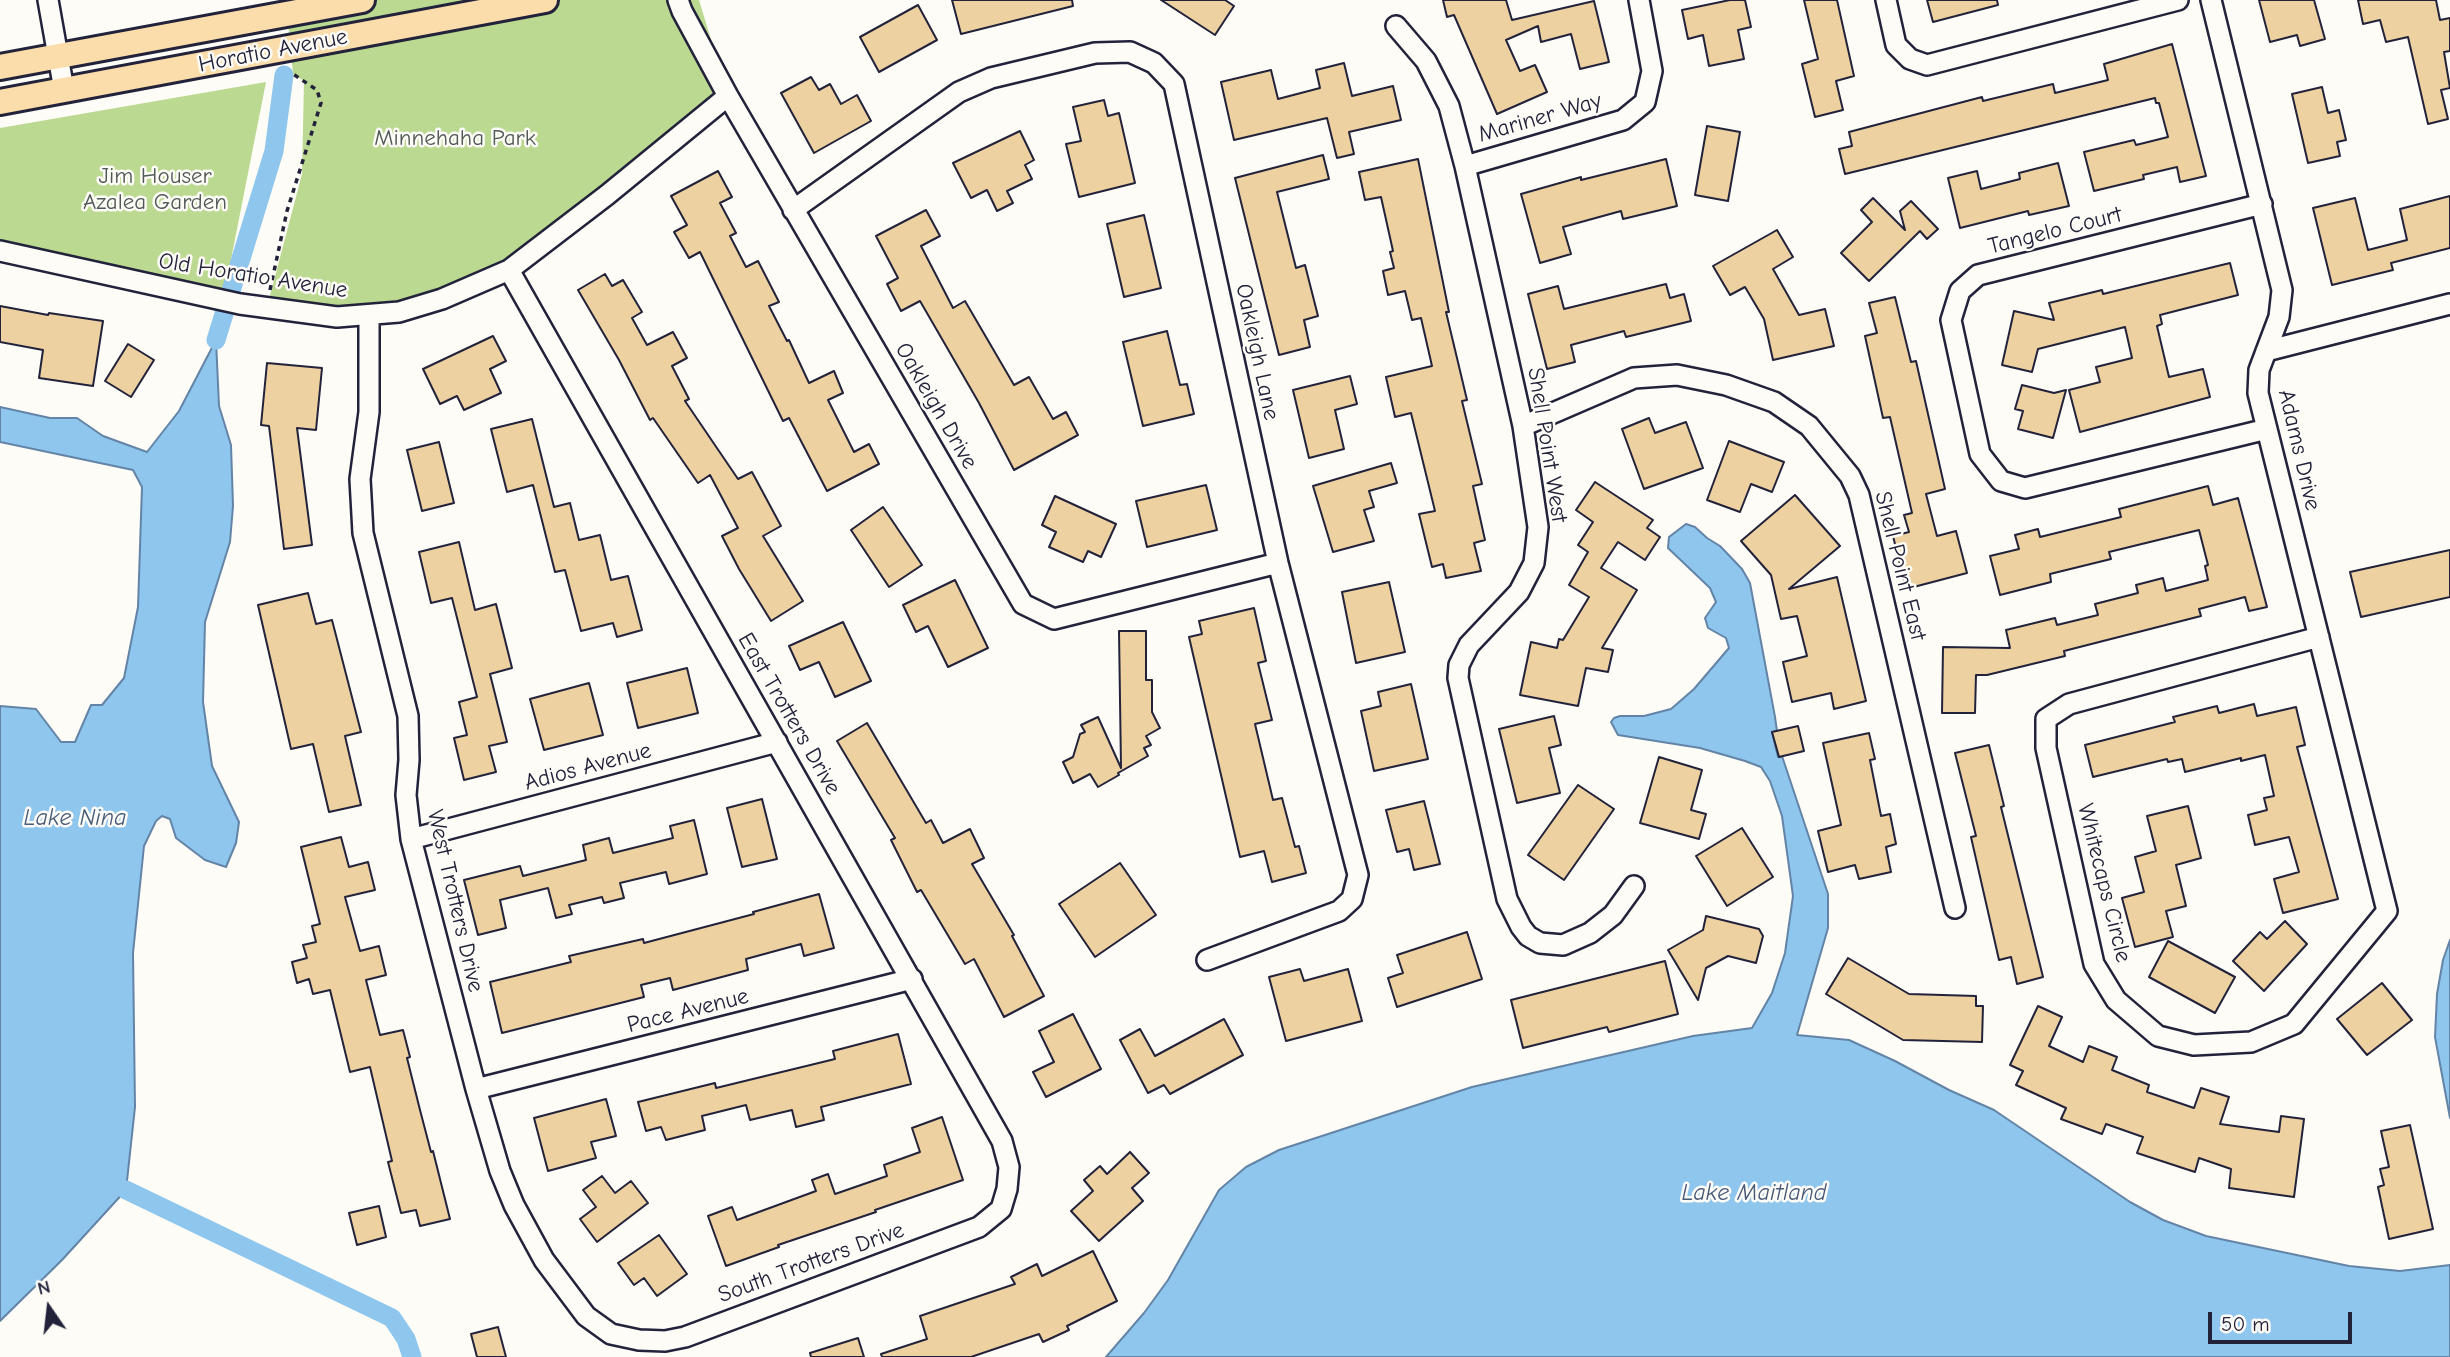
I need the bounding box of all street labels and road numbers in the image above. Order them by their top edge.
street label: Horatio Avenue [196,23,350,79]
street label: Mariner Way [1475,87,1605,149]
street label: Tangelo Court [1985,201,2125,261]
street label: Old Horatio Avenue [157,247,349,305]
street label: Oakleigh Lane [1229,281,1285,423]
street label: Oakleigh Drive [889,338,983,474]
street label: Shell Point West [1521,365,1573,525]
street label: Adams Drive [2272,387,2326,513]
street label: Shell Point East [1868,489,1932,643]
street label: East Trotters Drive [732,628,846,800]
street label: Adios Avenue [522,737,654,797]
street label: Whitecaps Circle [2071,801,2137,965]
street label: West Trotters Drive [421,807,489,995]
street label: Pace Avenue [624,983,752,1039]
street label: South Trotters Drive [714,1217,908,1309]

